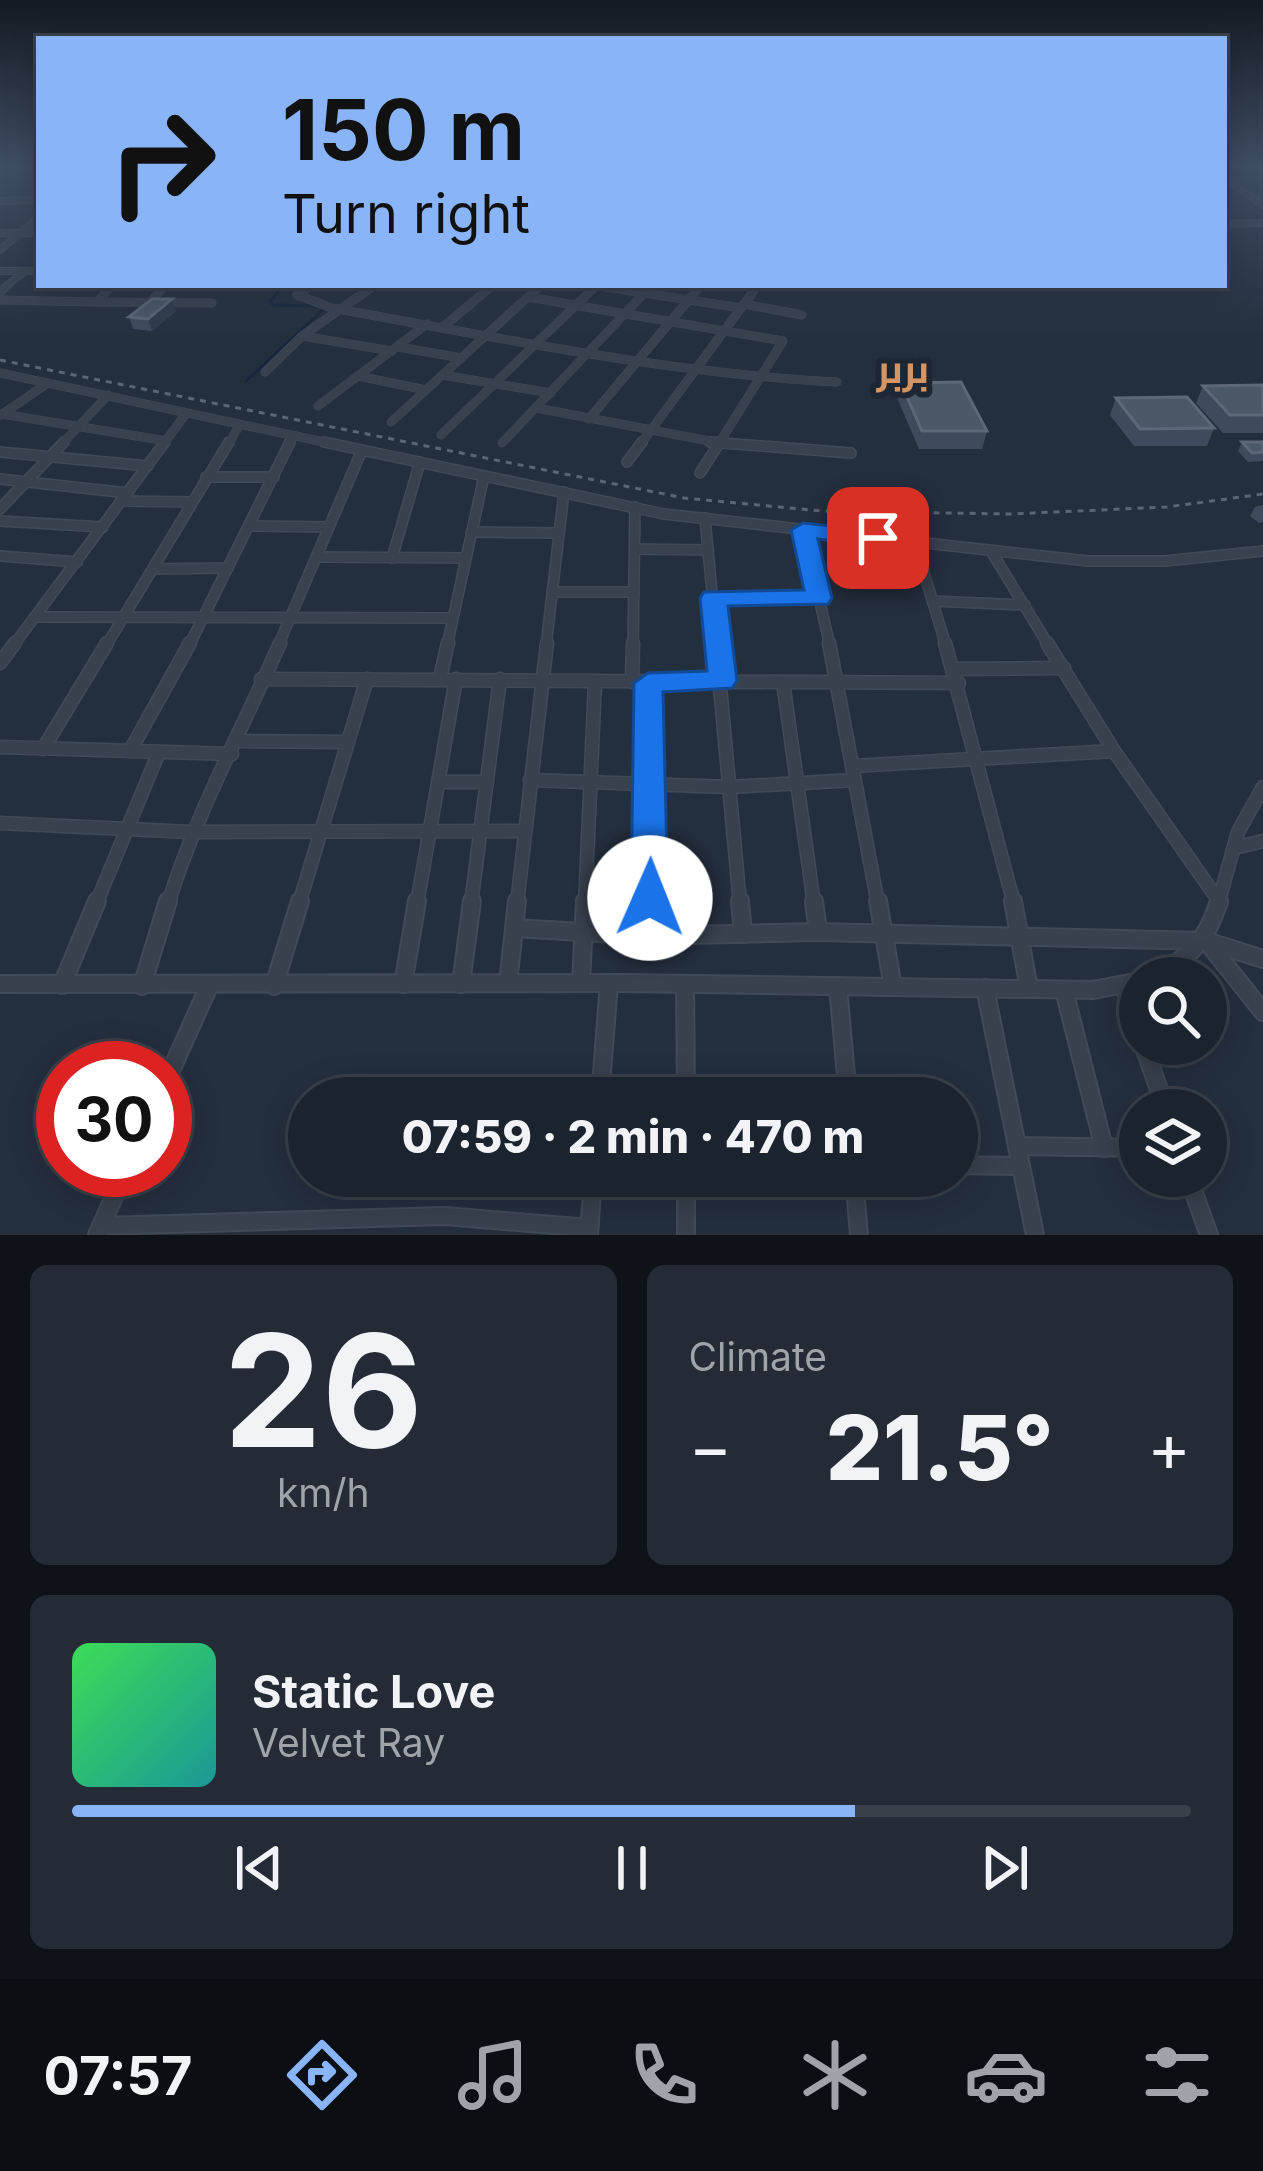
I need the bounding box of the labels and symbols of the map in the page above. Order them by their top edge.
district label: بربر [876,345,929,393]
pin [827,487,929,589]
position arrow [587,835,713,961]
speed limit sign: 30 [36,1041,192,1197]

